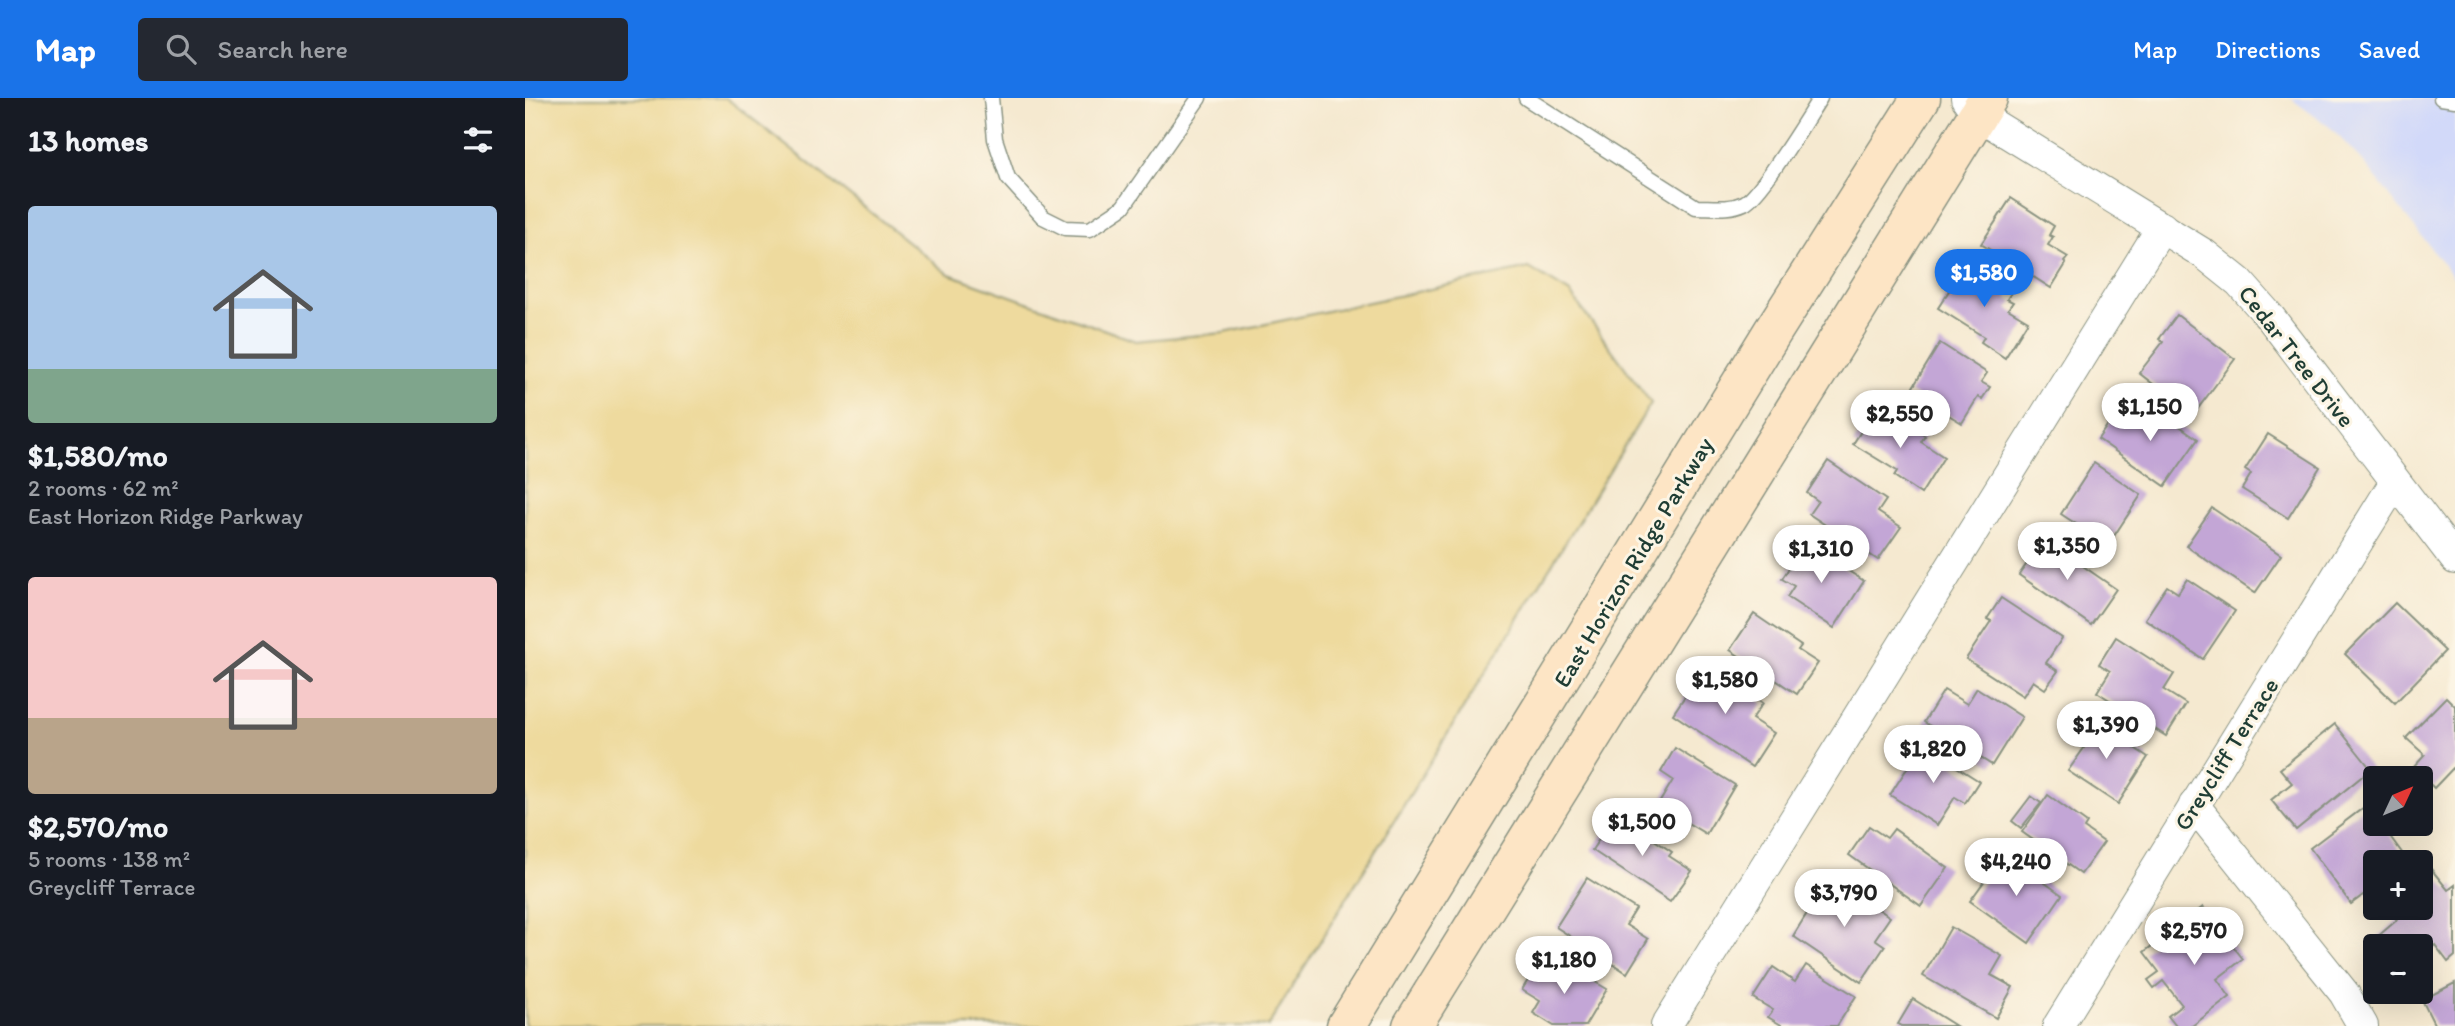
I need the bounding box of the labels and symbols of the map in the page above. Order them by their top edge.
pin: $1,580 [1927,250,2041,309]
street label: Cedar Tree Drive [2233,279,2361,433]
pin: $1,150 [2093,384,2207,443]
pin: $2,550 [1843,390,1957,450]
street label: East Horizon Ridge Parkway [1547,432,1719,692]
pin: $1,350 [2010,522,2124,582]
pin: $1,310 [1764,526,1878,585]
pin: $1,580 [1668,656,1782,716]
street label: Greycliff Terrace [2167,672,2285,836]
pin: $1,390 [2049,702,2163,761]
pin: $1,820 [1876,726,1990,785]
north arrow [2363,766,2433,836]
pin: $1,500 [1585,798,1699,858]
pin: $4,240 [1959,838,2073,898]
pin: $3,790 [1787,870,1901,929]
pin: $2,570 [2137,908,2251,967]
pin: $1,180 [1507,936,1621,996]

